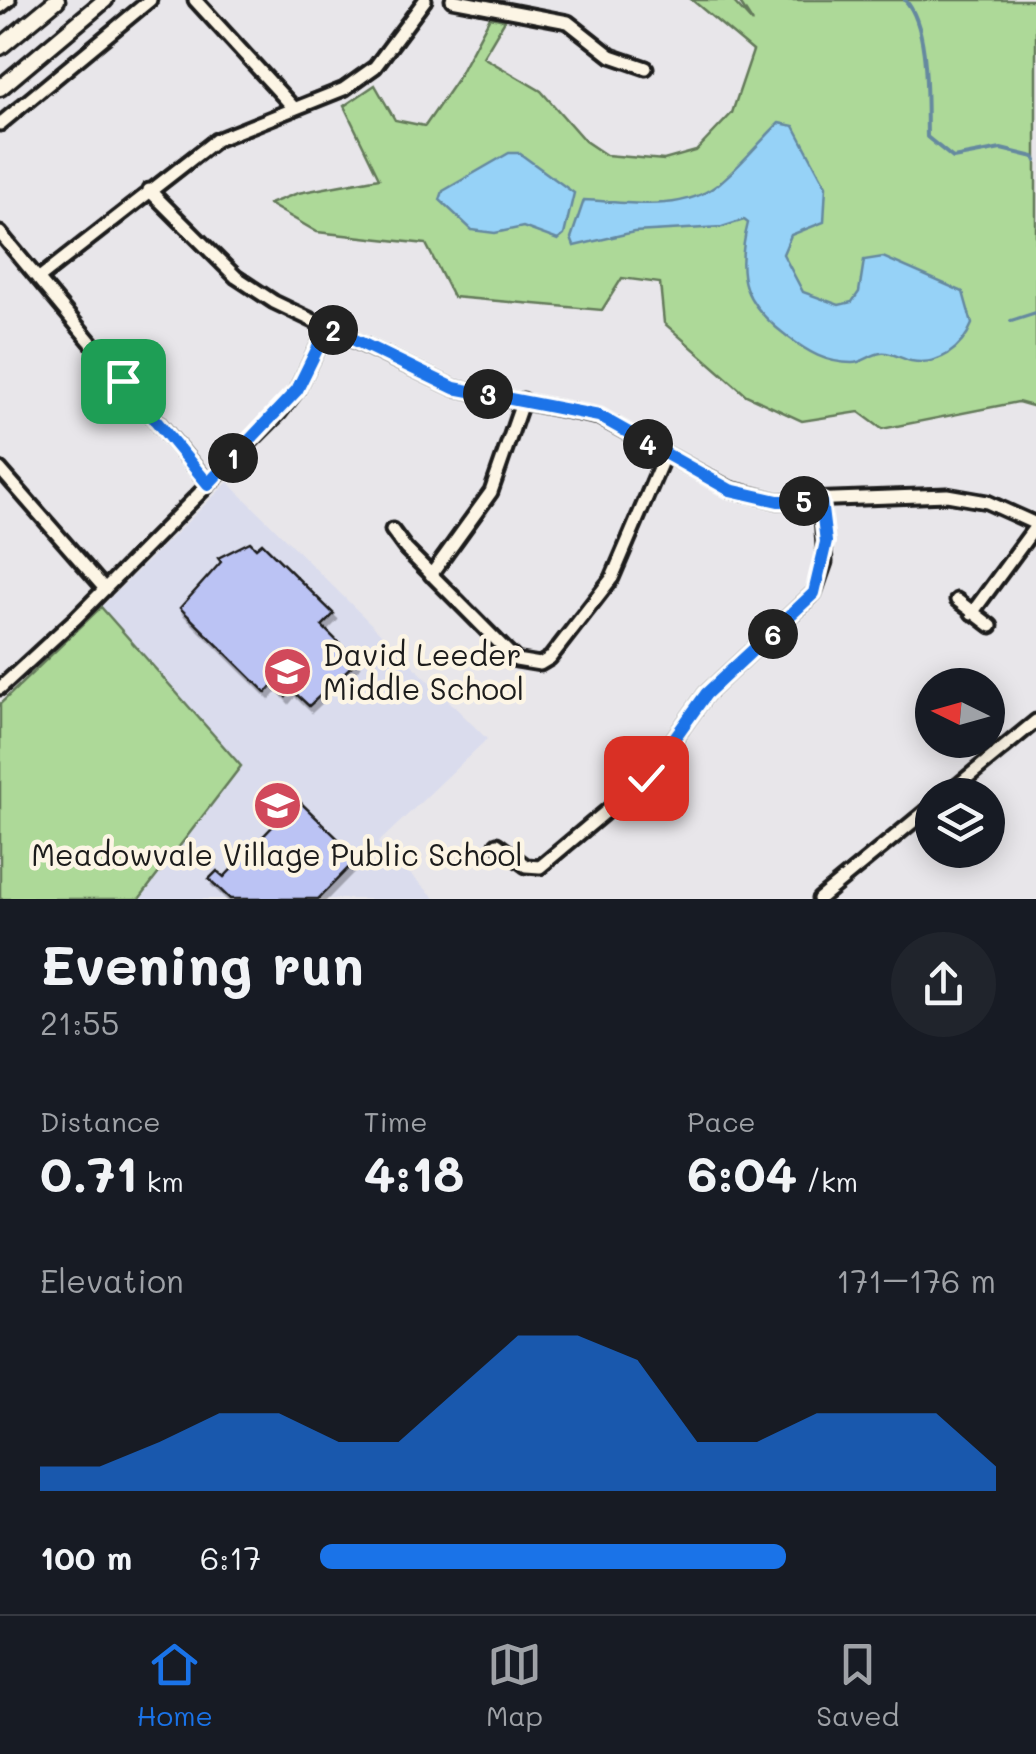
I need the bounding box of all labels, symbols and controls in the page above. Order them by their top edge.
pin: 2 [308,305,358,355]
text: 2 [325,312,341,348]
pin [81,339,166,424]
icon: arrive [96,354,151,409]
pin: 3 [463,369,513,419]
text: 3 [480,376,496,412]
pin: 4 [623,419,673,469]
text: 4 [639,426,657,462]
pin: 1 [208,433,258,483]
text: 1 [227,440,239,476]
pin: 5 [779,476,829,526]
text: 5 [796,483,812,519]
pin: 6 [748,609,798,659]
text: 6 [765,616,781,652]
place label: David Leeder Middle School [323,634,524,708]
school or university icon: David Leeder Middle School [262,645,314,697]
north arrow [915,668,1005,758]
map controls [915,668,1005,868]
pin [604,736,689,821]
icon: check [619,751,674,806]
button: layers [915,778,1005,868]
school or university icon: Meadowvale Village Public School [251,779,303,831]
place label: Meadowvale Village Public School [31,834,523,874]
text: Evening run [40,927,364,999]
button: share [891,932,996,1037]
text: 21:55 [40,1001,119,1043]
text: Distance [40,1103,161,1139]
text: Time [364,1103,427,1139]
text: Pace [687,1103,756,1139]
text: 0.71 [40,1139,138,1205]
text: 4:18 [364,1139,464,1205]
text: 6:04 [687,1139,797,1205]
text: km [138,1163,184,1199]
text: /km [797,1163,858,1199]
text: Elevation [40,1259,184,1301]
text: 171–176 m [836,1259,996,1301]
text: 100 m [40,1536,132,1578]
text: 6:17 [200,1536,261,1578]
tab: Home [137,1637,213,1733]
tab: Map [486,1637,543,1733]
tab: Saved [816,1637,899,1733]

